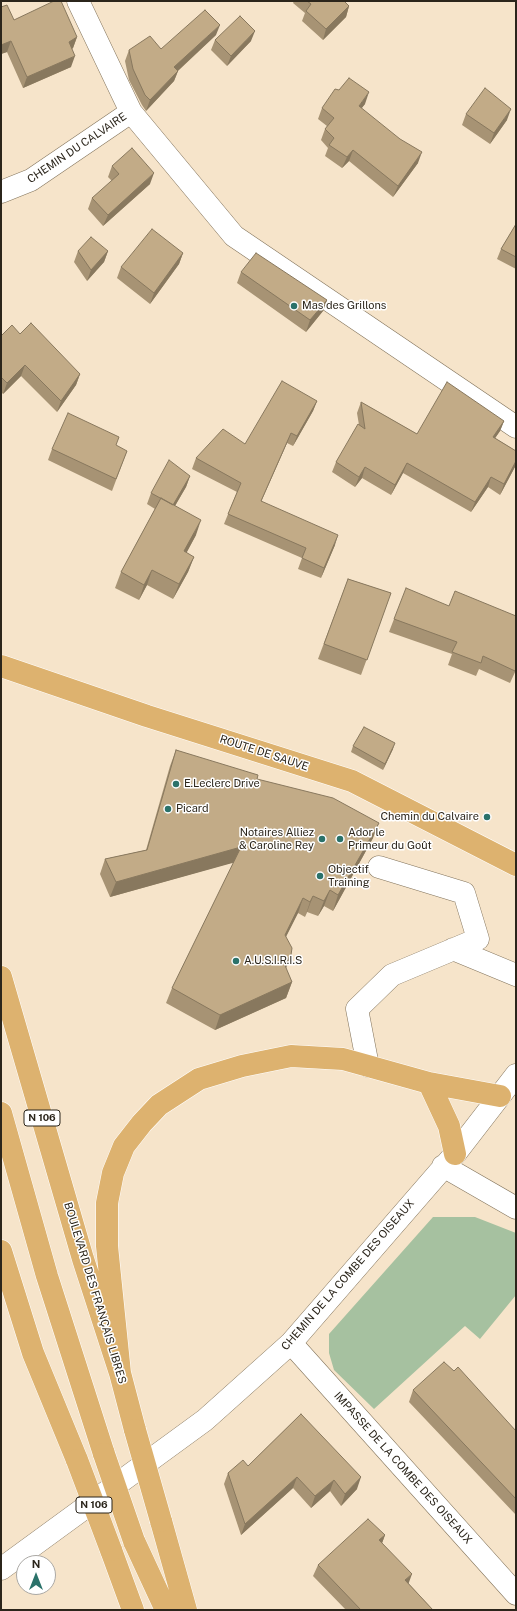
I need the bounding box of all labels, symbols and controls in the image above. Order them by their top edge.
street label: CHEMIN DU CALVAIRE [25,110,129,186]
place label: Mas des Grillons [302,299,386,313]
marker: Mas des Grillons [289,301,299,311]
street label: ROUTE DE SAUVE [218,732,310,774]
place label: E.Leclerc Drive [184,777,260,791]
marker: E.Leclerc Drive [171,779,181,789]
place label: Picard [176,802,208,816]
marker: Picard [163,804,173,814]
place label: Chemin du Calvaire [380,810,479,824]
marker: Chemin du Calvaire [482,812,492,822]
place label: Notaires Alliez & Caroline Rey [239,826,314,852]
place label: Ador le Primeur du Goût [348,826,432,852]
marker: Notaires Alliez & Caroline Rey [317,834,327,844]
marker: Ador le Primeur du Goût [335,834,345,844]
place label: Objectif Training [328,863,369,889]
marker: Objectif Training [315,871,325,881]
place label: A.U.S.I.R.I.S [244,954,302,968]
marker: A.U.S.I.R.I.S [231,956,241,966]
road number: N 106 [24,1110,60,1126]
street label: CHEMIN DE LA COMBE DES OISEAUX [279,1197,417,1353]
street label: BOULEVARD DES FRANÇAIS LIBRES [61,1200,129,1386]
street label: IMPASSE DE LA COMBE DES OISEAUX [331,1389,475,1547]
road number: N 106 [76,1497,112,1513]
north arrow [16,1555,56,1595]
text: N [32,1558,40,1570]

